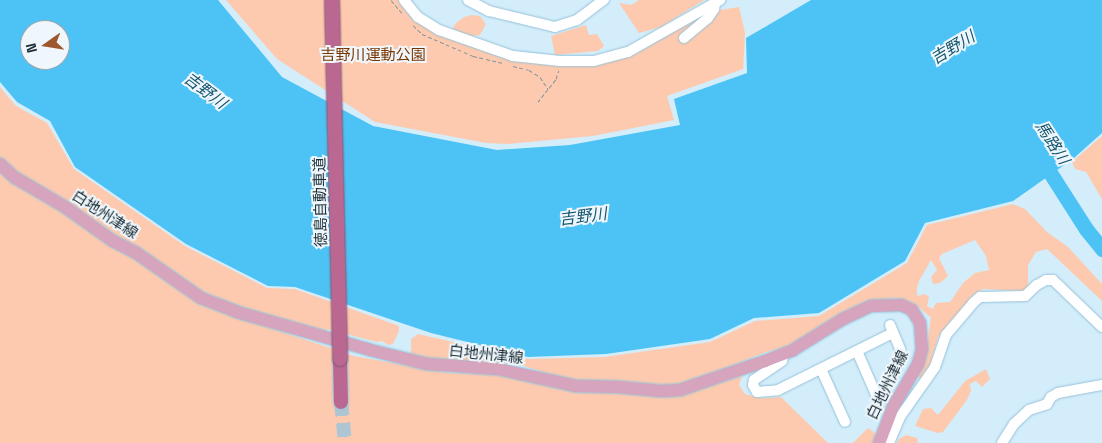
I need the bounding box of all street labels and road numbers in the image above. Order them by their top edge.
street label: 徳島自動車道 [310,157,330,247]
street label: 白地州津線 [69,186,141,242]
street label: 白地州津線 [448,341,524,367]
street label: 白地州津線 [862,347,912,423]

